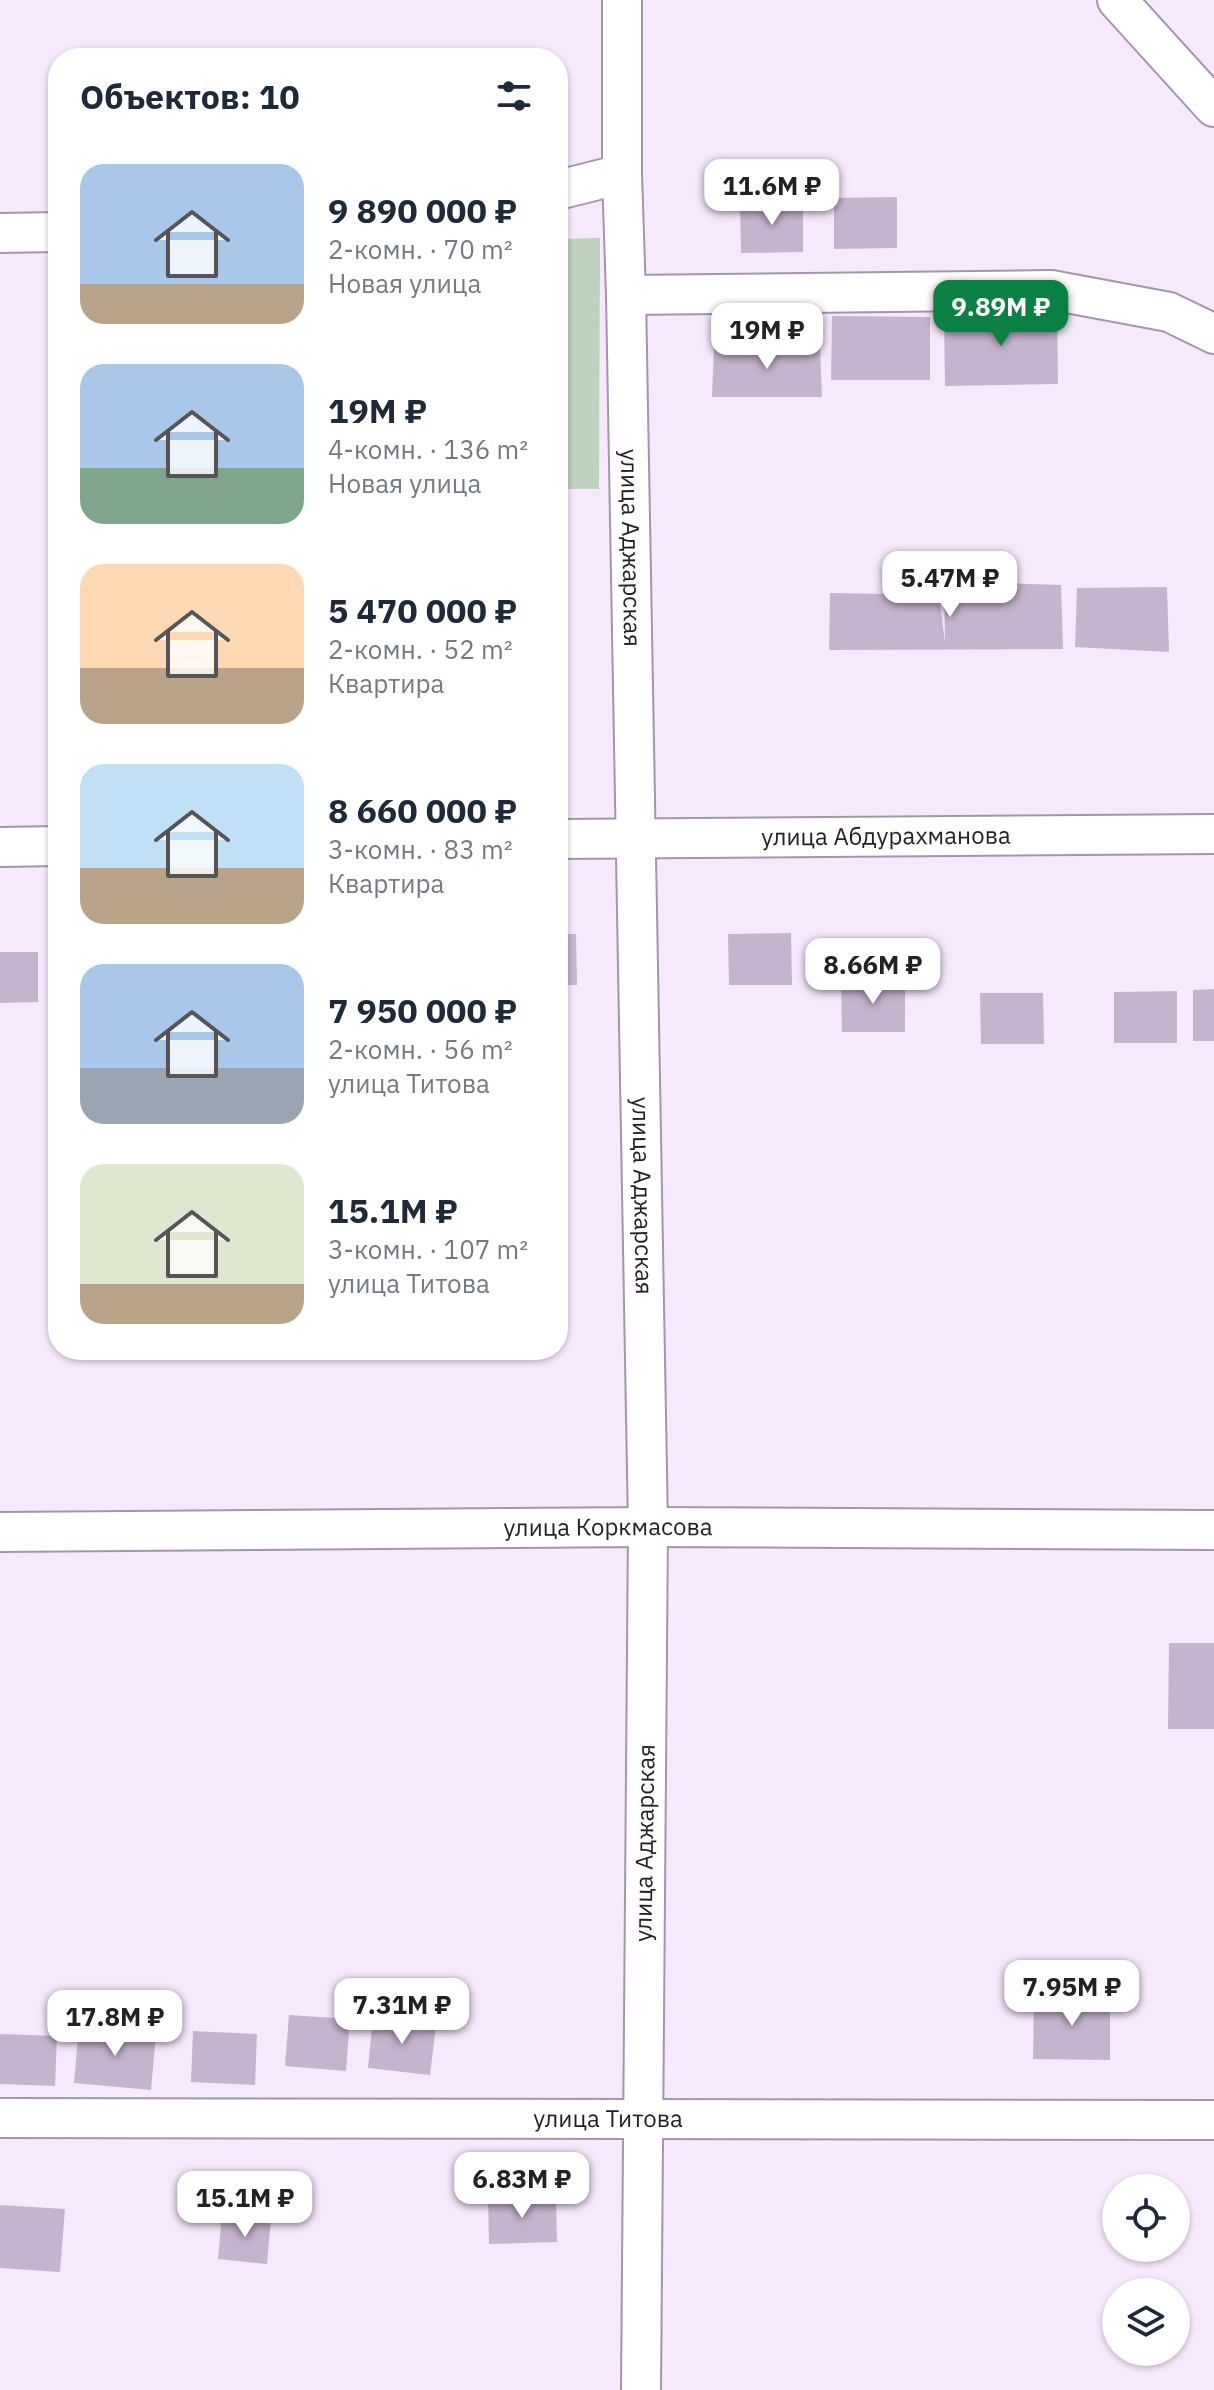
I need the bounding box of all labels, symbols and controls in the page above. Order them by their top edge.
text: Объектов: 10 [80,74,300,118]
icon: filters [492,74,536,118]
pin: 11.6M ₽ [698,159,846,227]
text: 11.6M ₽ [722,168,822,202]
text: 9 890 000 ₽ [328,188,517,232]
icon: home [144,196,240,292]
text: 2-комн. · 70 m² [328,232,513,266]
text: Новая улица [328,266,481,300]
pin: 9.89M ₽ [927,280,1075,348]
text: 9.89M ₽ [951,289,1051,323]
pin: 19M ₽ [711,303,823,371]
text: 19M ₽ [729,312,805,346]
text: 19M ₽ [328,388,427,432]
icon: home [144,396,240,492]
text: 4-комн. · 136 m² [328,432,528,466]
street label: улица Аджарская [614,449,649,647]
text: Новая улица [328,466,481,500]
pin: 5.47M ₽ [876,551,1024,619]
text: 5.47M ₽ [900,560,1000,594]
text: 5 470 000 ₽ [328,588,517,632]
icon: home [144,596,240,692]
text: 2-комн. · 52 m² [328,632,513,666]
text: Квартира [328,666,445,700]
text: 8 660 000 ₽ [328,788,517,832]
icon: home [144,796,240,892]
street label: улица Абдурахманова [761,819,1011,852]
text: 3-комн. · 83 m² [328,832,513,866]
text: Квартира [328,866,445,900]
pin: 8.66M ₽ [799,938,947,1006]
text: 8.66M ₽ [823,947,923,981]
text: 7 950 000 ₽ [328,988,517,1032]
icon: home [144,996,240,1092]
text: 2-комн. · 56 m² [328,1032,513,1066]
text: улица Титова [328,1066,490,1100]
street label: улица Аджарская [625,1096,661,1295]
text: 15.1M ₽ [328,1188,458,1232]
icon: home [144,1196,240,1292]
text: 3-комн. · 107 m² [328,1232,528,1266]
text: улица Титова [328,1266,490,1300]
street label: улица Коркмасова [503,1510,713,1543]
street label: улица Аджарская [626,1744,662,1942]
pin: 7.95M ₽ [998,1960,1146,2028]
text: 7.95M ₽ [1022,1969,1122,2003]
pin: 7.31M ₽ [328,1978,476,2046]
text: 7.31M ₽ [352,1987,452,2021]
pin: 17.8M ₽ [41,1990,189,2058]
text: 17.8M ₽ [65,1999,165,2033]
street label: улица Титова [533,2102,683,2134]
pin: 6.83M ₽ [448,2152,596,2220]
text: 6.83M ₽ [472,2161,572,2195]
pin: 15.1M ₽ [171,2171,319,2239]
map controls [1102,2174,1190,2366]
button: locate [1102,2174,1190,2262]
text: 15.1M ₽ [195,2180,295,2214]
button: layers [1102,2278,1190,2366]

